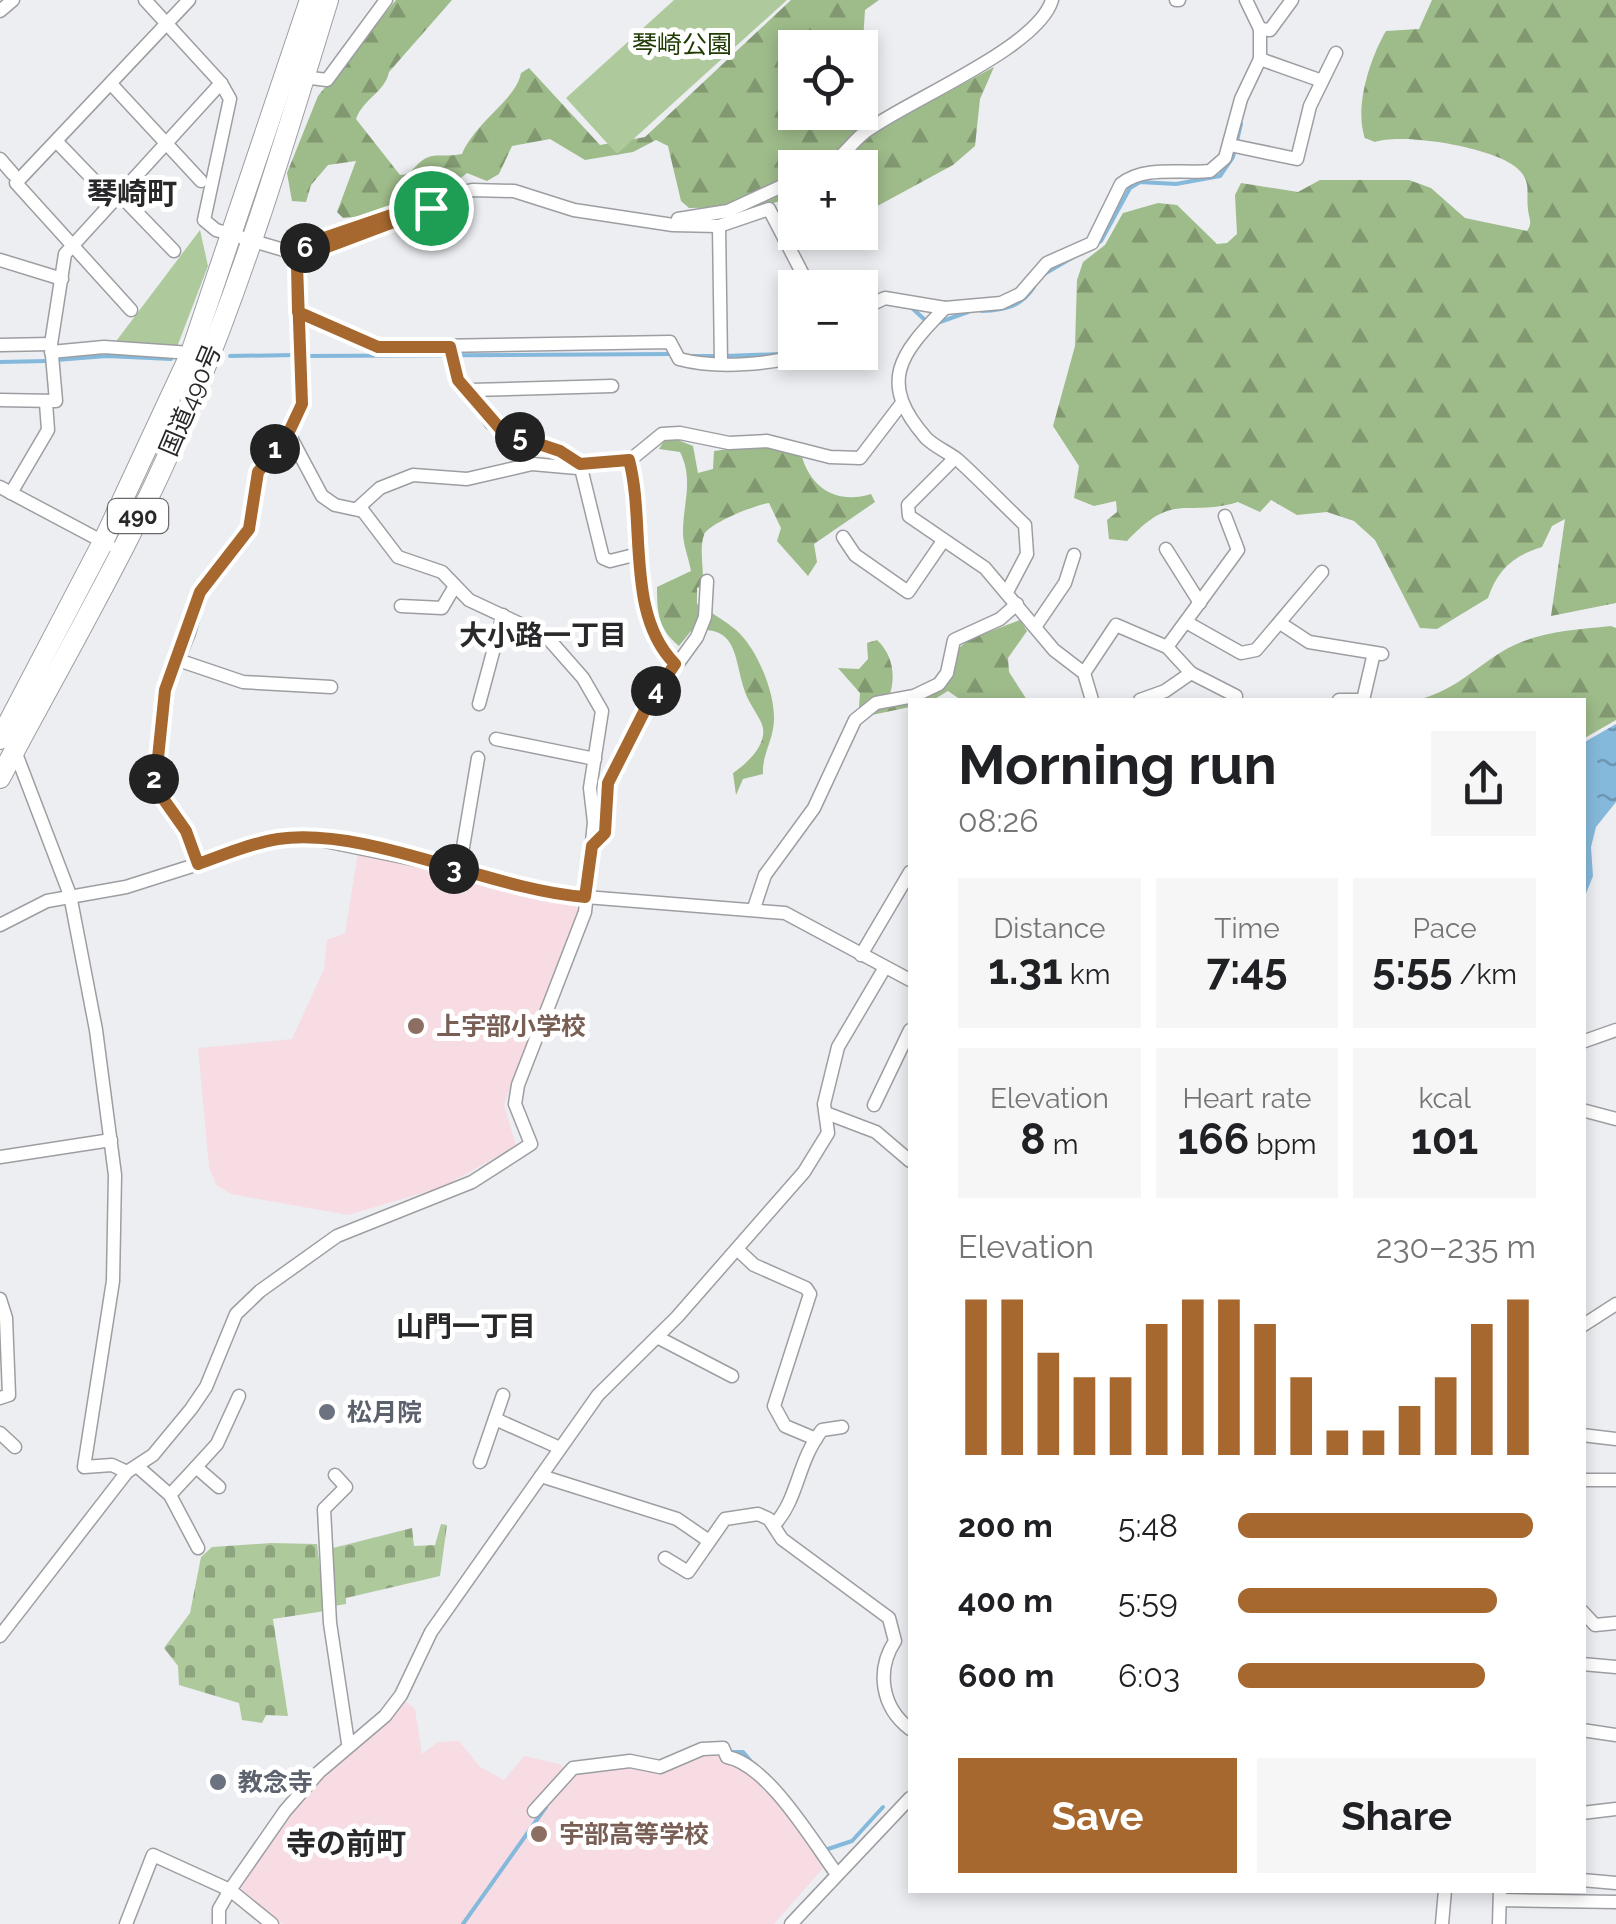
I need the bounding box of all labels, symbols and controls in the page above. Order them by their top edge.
park label: 琴崎公園 [632,29,732,59]
map controls [778,30,878,370]
button: locate [778,30,878,130]
button: + [778,150,878,250]
pin [389,166,474,251]
district label: 琴崎町 [87,176,177,211]
icon: arrive [404,181,459,236]
pin: 6 [280,223,330,273]
text: 6 [297,231,314,264]
button: − [778,270,878,370]
street label: 国道490号 [153,340,227,460]
pin: 5 [495,412,545,462]
text: 5 [512,420,528,453]
pin: 1 [250,424,300,474]
text: 1 [268,432,282,465]
road number: 490 [108,499,168,533]
district label: 大小路一丁目 [459,619,627,652]
pin: 4 [631,666,681,716]
text: 4 [648,674,664,707]
button: share [1431,731,1536,836]
text: Morning run [958,732,1277,797]
pin: 2 [129,754,179,804]
text: 2 [146,762,162,795]
text: 08:26 [958,802,1039,839]
pin: 3 [429,844,479,894]
text: 3 [446,852,462,885]
text: Distance [993,912,1105,945]
text: Time [1214,912,1280,945]
text: Pace [1413,912,1477,945]
text: 1.31 [988,945,1063,994]
text: 7:45 [1206,945,1288,994]
text: 5:55 [1372,945,1452,994]
text: km [1063,958,1110,991]
text: /km [1452,958,1517,991]
place label: 上宇部小学校 [436,1011,586,1041]
marker: 上宇部小学校 [405,1015,427,1037]
text: Elevation [990,1082,1109,1115]
text: Heart rate [1183,1082,1311,1115]
text: kcal [1418,1082,1471,1115]
text: 8 [1020,1115,1046,1164]
text: 166 [1177,1115,1249,1164]
text: 101 [1411,1115,1478,1164]
text: m [1046,1128,1078,1161]
text: bpm [1249,1128,1317,1161]
text: Elevation [958,1228,1094,1265]
text: 230–235 m [1376,1228,1536,1265]
district label: 山門一丁目 [396,1310,536,1343]
place label: 松月院 [347,1397,422,1427]
marker: 松月院 [316,1401,338,1423]
text: 200 m [958,1507,1053,1544]
text: 5:48 [1118,1507,1178,1544]
text: 400 m [958,1582,1053,1619]
text: 5:59 [1118,1582,1178,1619]
text: 600 m [958,1657,1054,1694]
text: 6:03 [1118,1657,1180,1694]
button: Save [958,1758,1237,1873]
button: Share [1257,1758,1536,1873]
place label: 教念寺 [238,1767,313,1797]
marker: 教念寺 [207,1771,229,1793]
place label: 宇部高等学校 [559,1819,709,1849]
marker: 宇部高等学校 [528,1823,550,1845]
district label: 寺の前町 [286,1826,406,1861]

